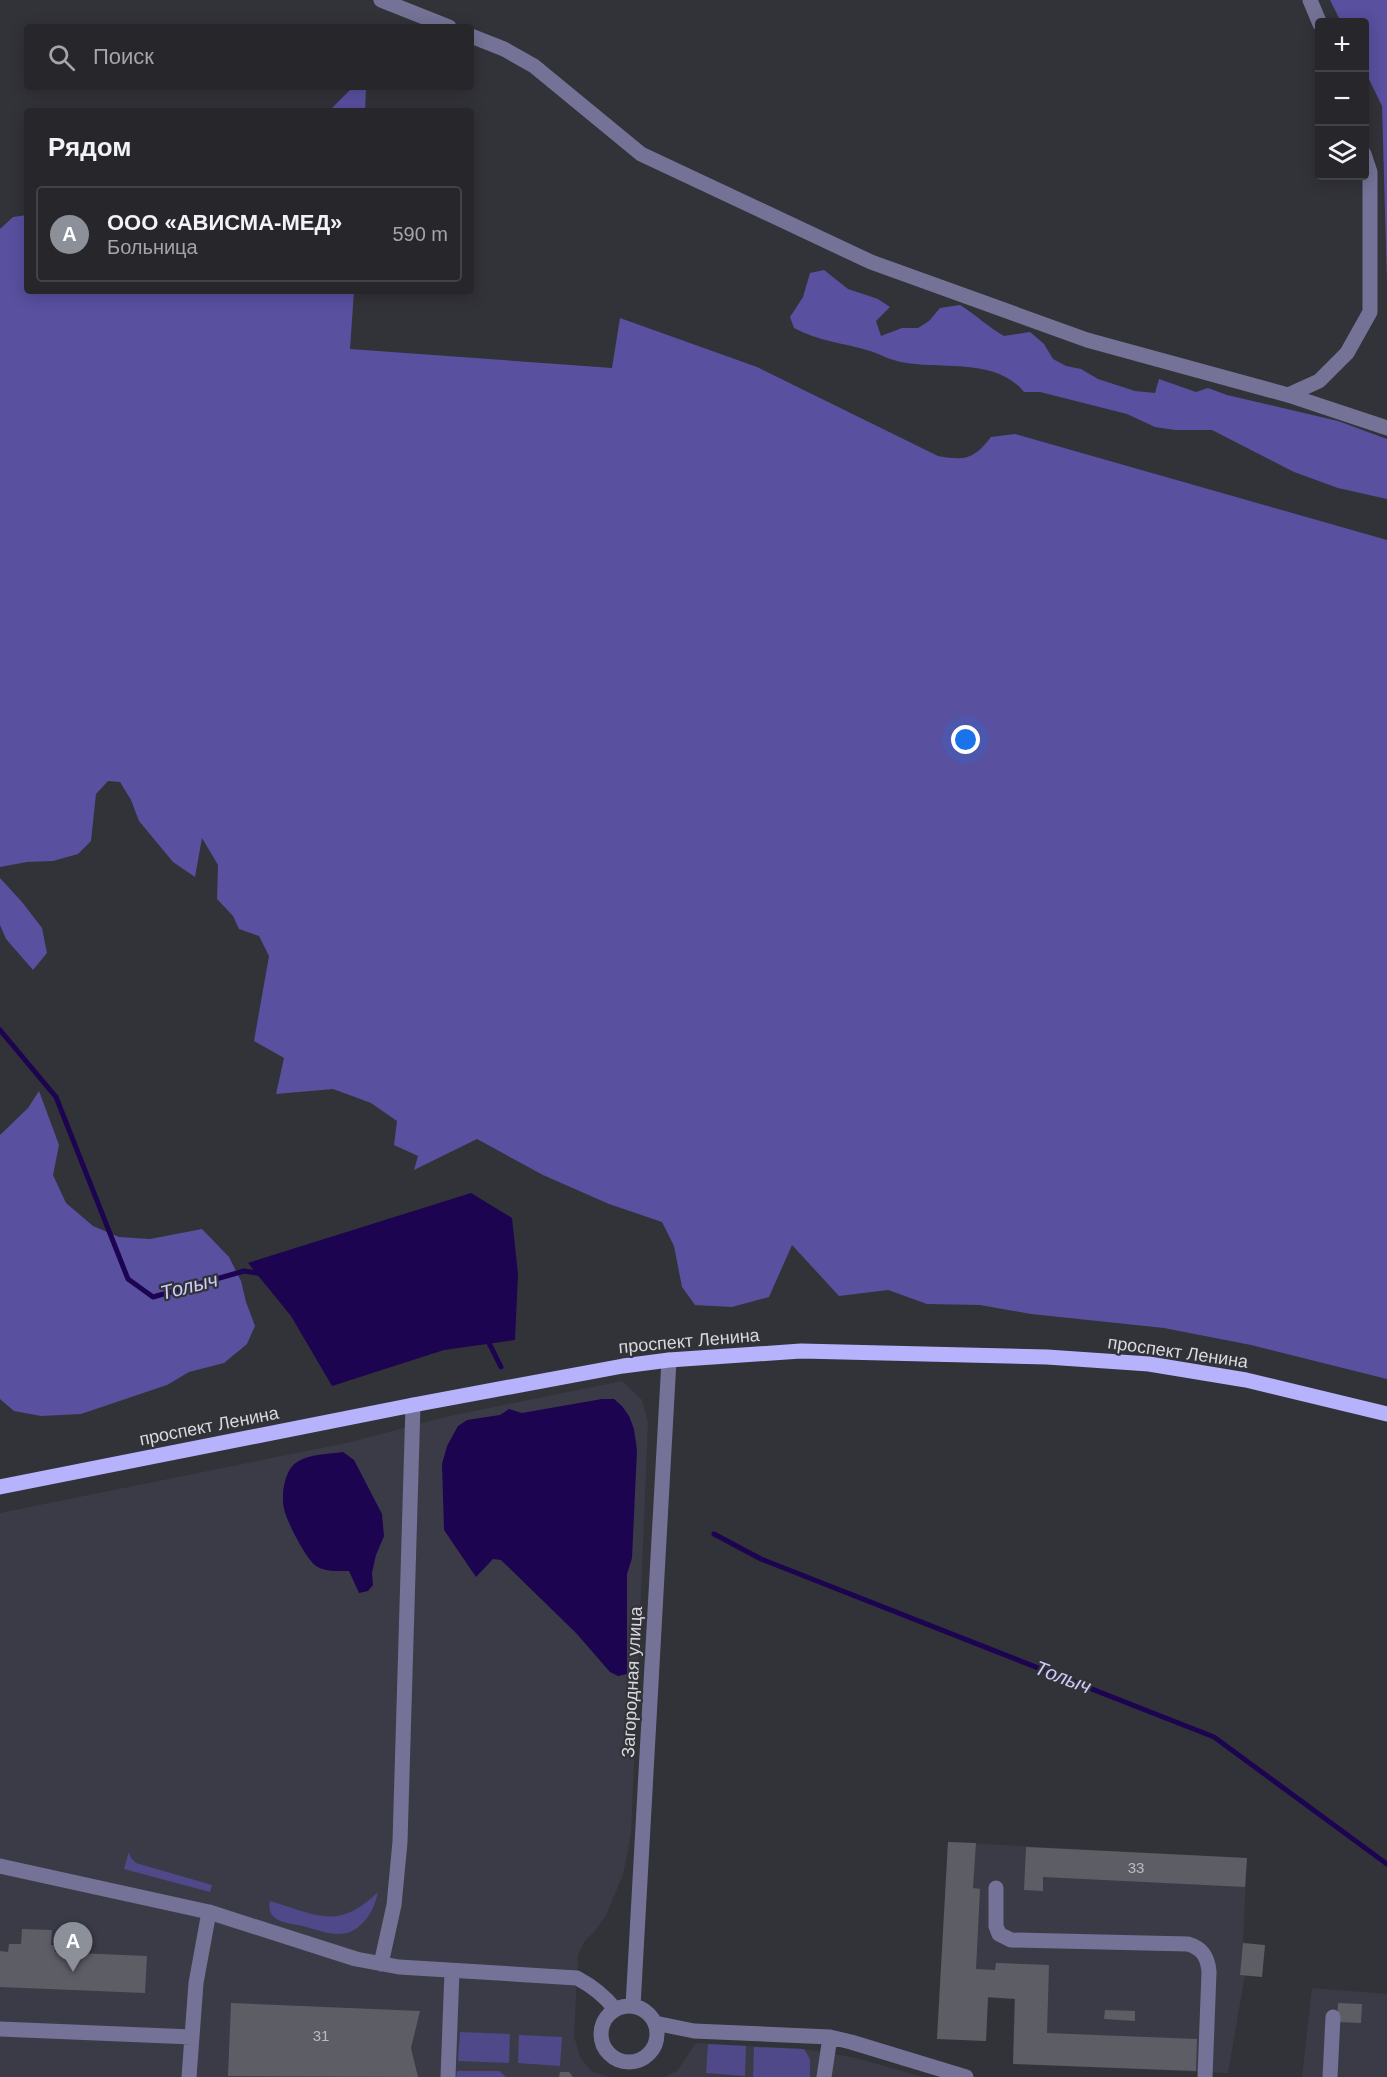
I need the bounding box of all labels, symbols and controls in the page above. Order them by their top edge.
map controls [1315,18,1369,180]
button: + [1315,18,1369,72]
search box [24,24,474,90]
icon: search [45,41,78,74]
text: Поиск [93,44,154,69]
button: − [1315,72,1369,126]
button: layers [1315,126,1369,180]
text: Рядом [48,132,131,162]
text: ООО «АВИСМА-МЕД» [107,210,342,235]
text: A [62,223,77,245]
text: 590 m [392,223,448,245]
text: Больница [107,236,198,258]
your location [951,725,980,754]
water label: Толыч [158,1268,220,1304]
street label: проспект Ленина [618,1325,761,1357]
street label: проспект Ленина [1106,1332,1250,1372]
street label: проспект Ленина [138,1402,281,1449]
street label: Загородная улица [618,1605,646,1758]
water label: Толыч [1032,1656,1094,1698]
house number: 33 [1128,1859,1144,1876]
pin: A [54,1922,92,1972]
house number: 31 [313,2027,329,2044]

